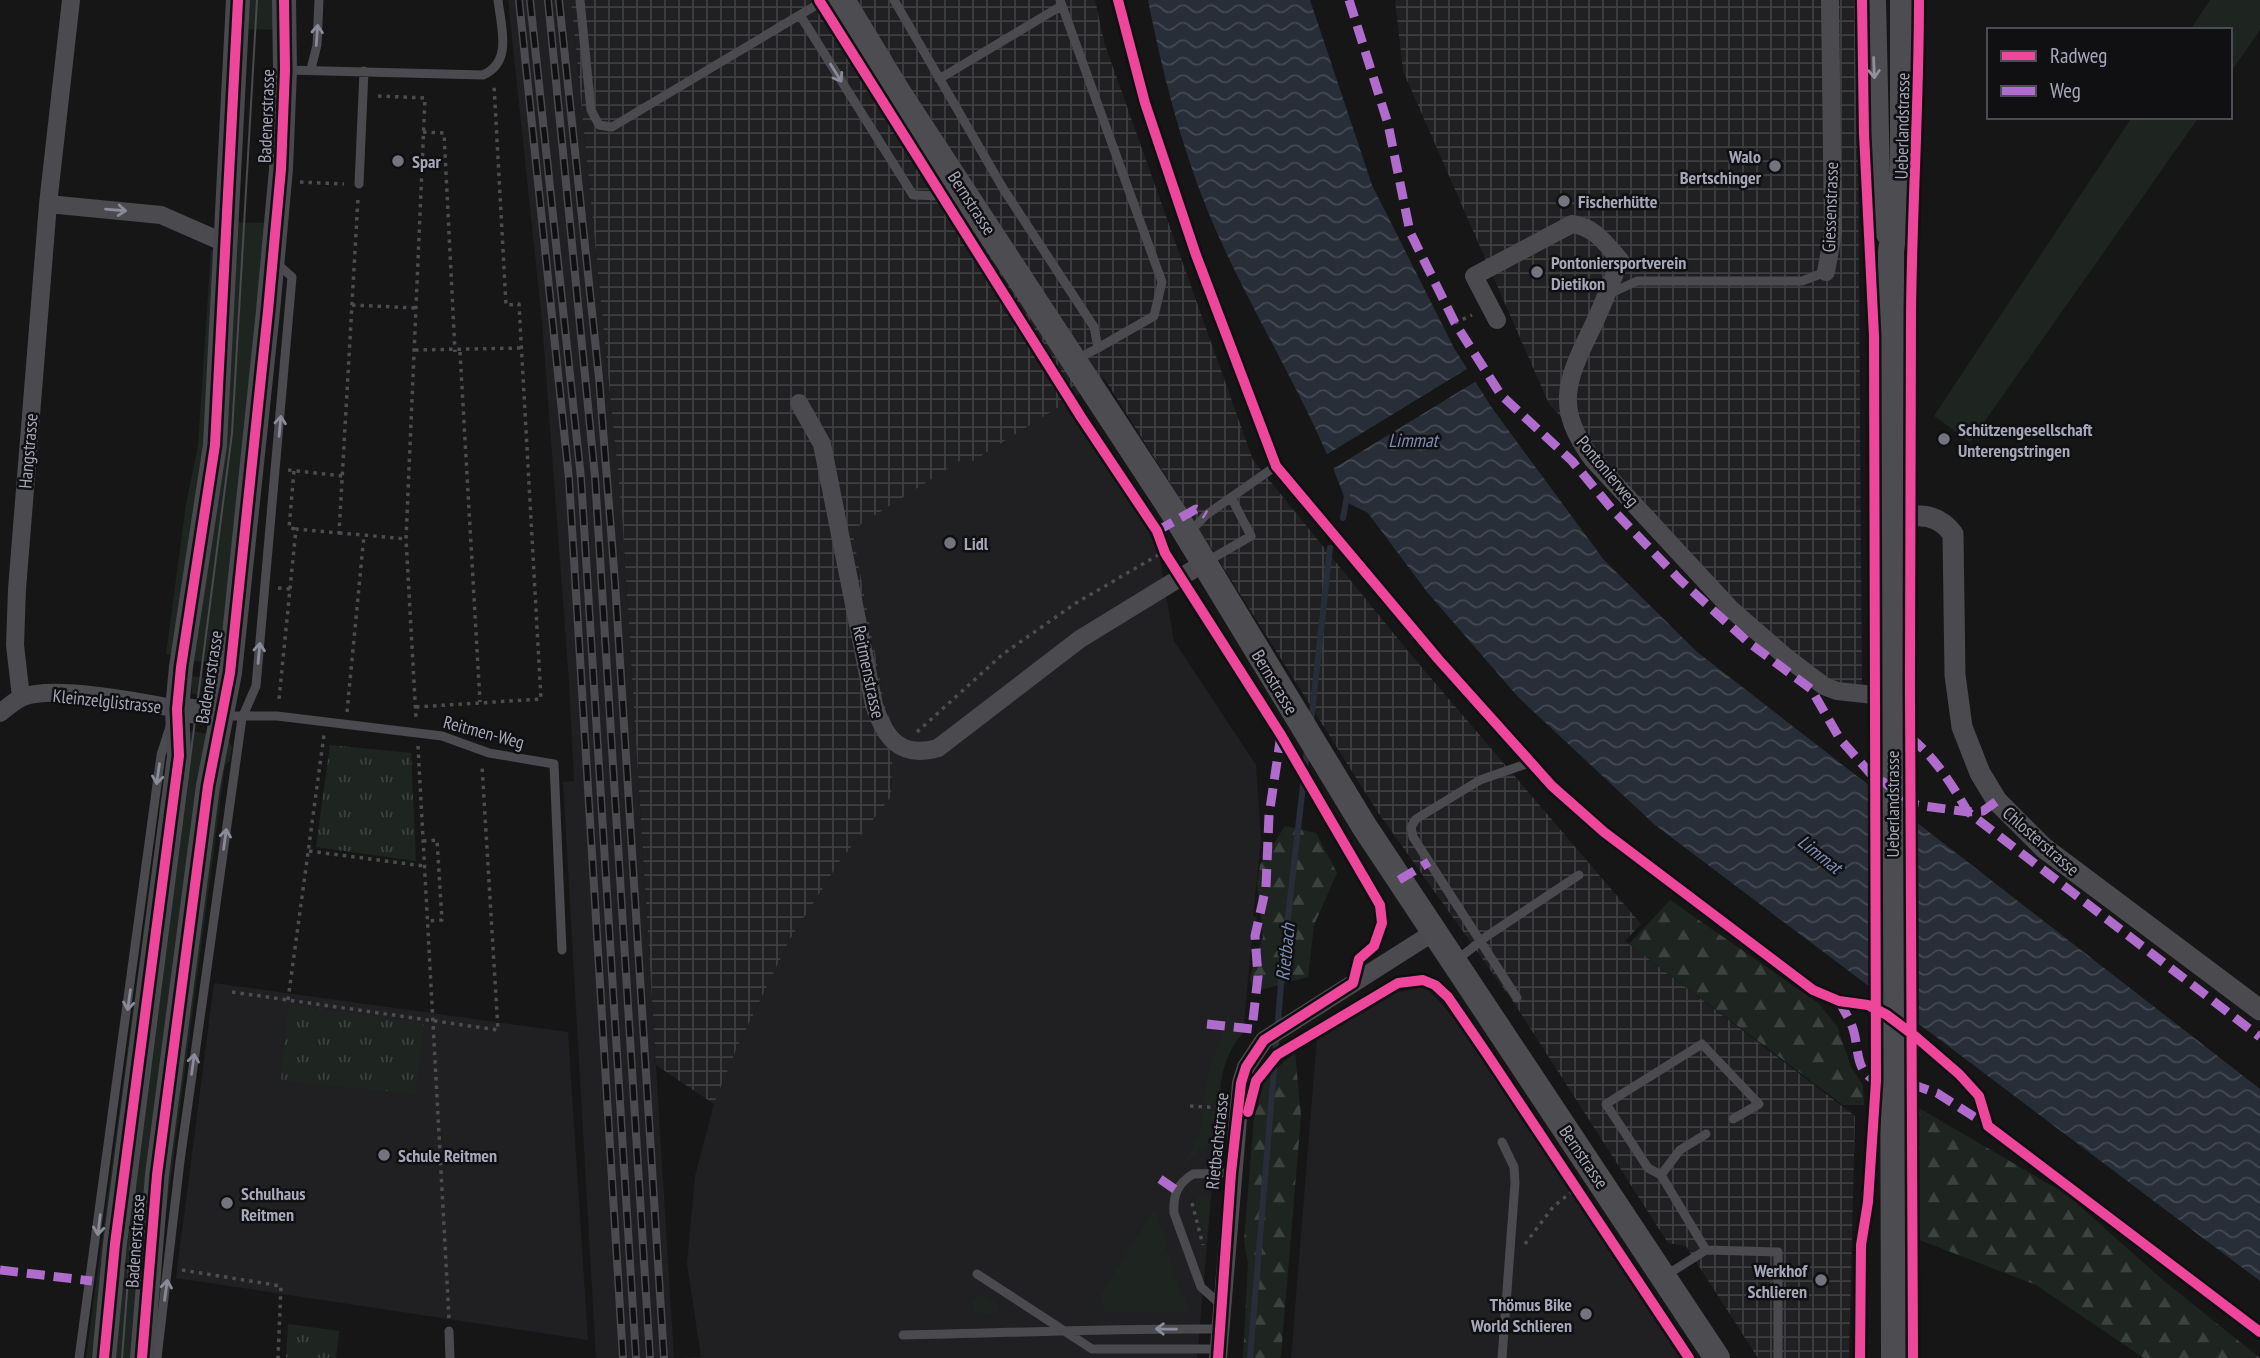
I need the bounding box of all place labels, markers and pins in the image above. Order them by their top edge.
place label: Walo Bertschinger [1680,145,1762,189]
place label: Spar [412,150,441,173]
marker: Spar [390,153,406,169]
marker: Walo Bertschinger [1767,158,1783,174]
place label: Fischerhütte [1578,190,1658,213]
marker: Fischerhütte [1556,193,1572,209]
place label: Pontoniersportverein Dietikon [1551,251,1686,295]
marker: Pontoniersportverein Dietikon [1529,264,1545,280]
place label: Schützengesellschaft Unterengstringen [1958,418,2093,462]
marker: Schützengesellschaft Unterengstringen [1936,431,1952,447]
place label: Lidl [964,532,989,555]
marker: Lidl [942,535,958,551]
place label: Schule Reitmen [398,1144,497,1167]
marker: Schule Reitmen [376,1147,392,1163]
place label: Schulhaus Reitmen [241,1182,306,1226]
marker: Schulhaus Reitmen [219,1195,235,1211]
place label: Werkhof Schlieren [1748,1259,1808,1303]
marker: Werkhof Schlieren [1813,1272,1829,1288]
place label: Thömus Bike World Schlieren [1470,1293,1572,1337]
marker: Thömus Bike World Schlieren [1578,1306,1594,1322]

